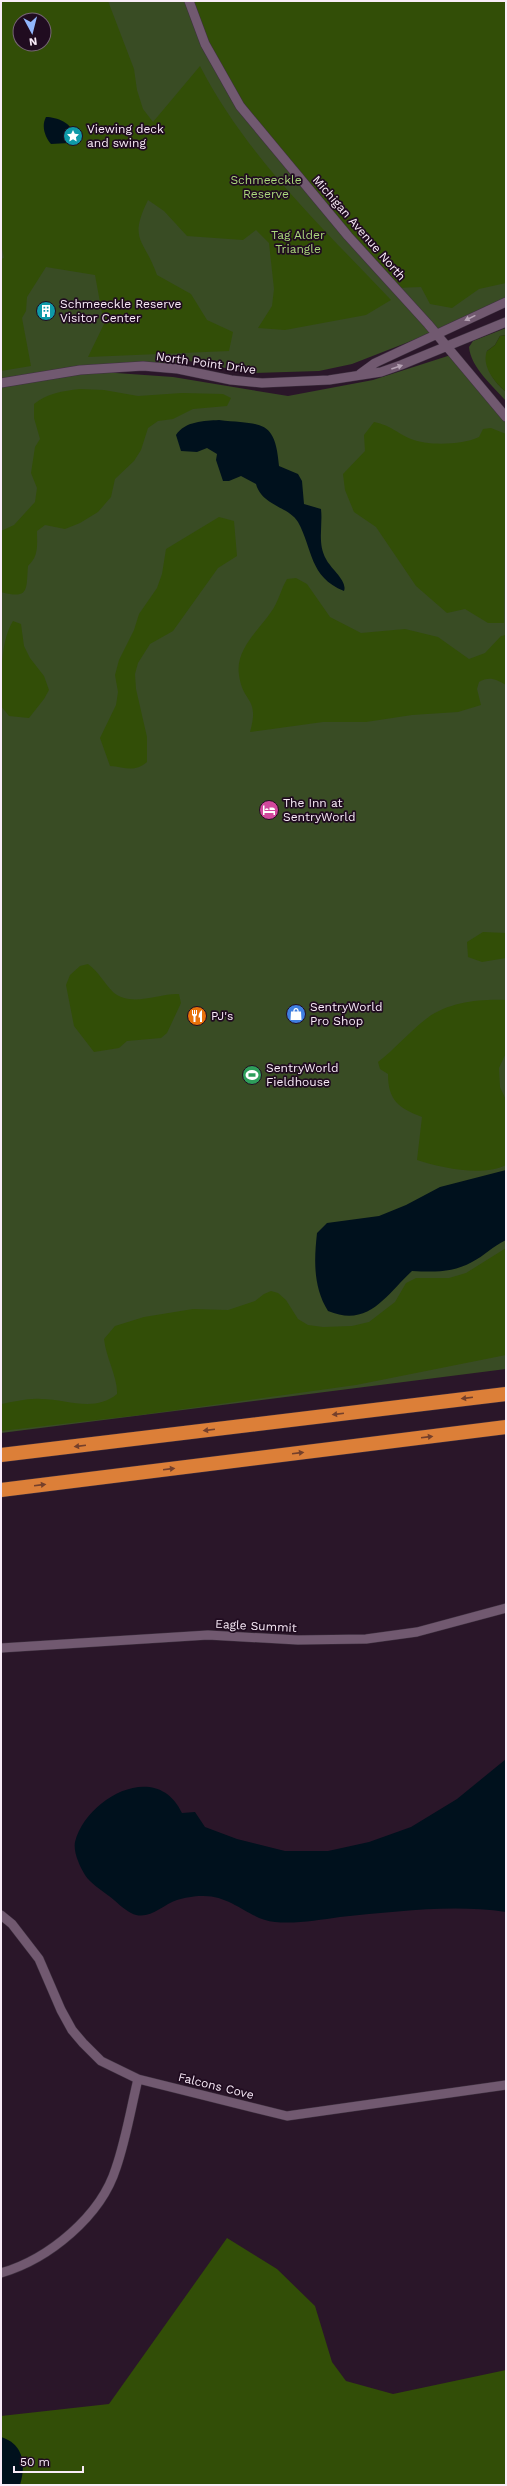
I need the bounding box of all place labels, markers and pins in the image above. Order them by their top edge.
place label: Viewing deck and swing [87,122,164,150]
place icon: Viewing deck and swing [62,125,84,147]
place label: Schmeeckle Reserve Visitor Center [60,297,181,325]
building icon: Schmeeckle Reserve Visitor Center [35,300,57,322]
place label: The Inn at SentryWorld [283,796,356,824]
hotel icon: The Inn at SentryWorld [258,799,280,821]
place label: SentryWorld Pro Shop [310,1000,383,1028]
shop icon: SentryWorld Pro Shop [285,1003,307,1025]
restaurant icon: PJ's [186,1005,208,1027]
place label: PJ's [211,1009,233,1023]
place label: SentryWorld Fieldhouse [266,1061,339,1089]
sports icon: SentryWorld Fieldhouse [241,1064,263,1086]

